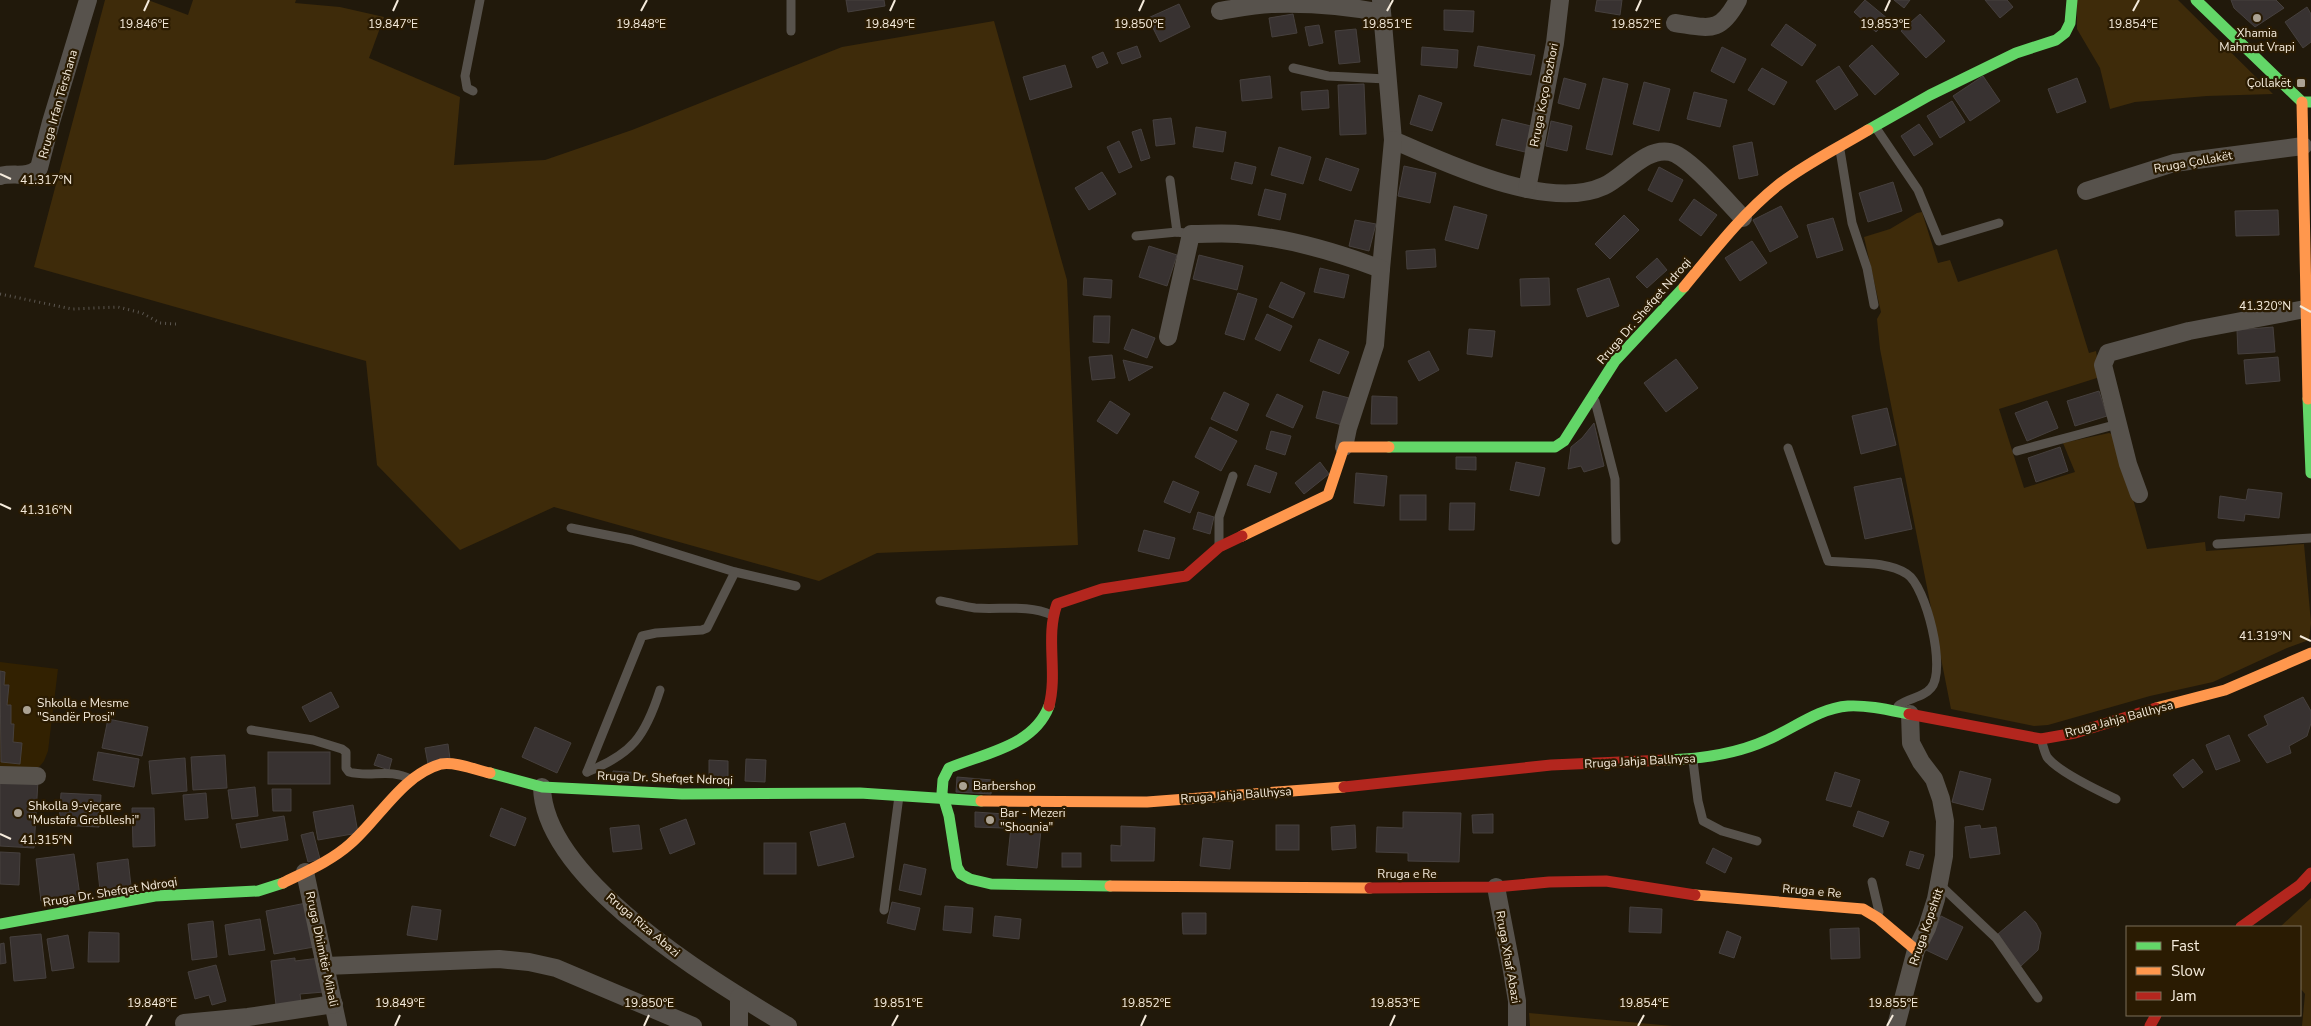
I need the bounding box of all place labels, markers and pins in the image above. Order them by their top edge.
marker: Xhamia Mahmut Vrapi [2251,12,2263,24]
place label: Xhamia Mahmut Vrapi [2219,25,2295,55]
place label: Çollakët [2247,75,2292,91]
marker: Çollakët [2295,77,2307,89]
place label: Shkolla e Mesme "Sandër Prosi" [37,695,129,725]
marker: Shkolla e Mesme "Sandër Prosi" [21,704,33,716]
place label: Barbershop [973,778,1036,794]
marker: Barbershop [957,780,969,792]
place label: Shkolla 9-vjeçare "Mustafa Greblleshi" [28,798,139,828]
place label: Bar - Mezeri "Shoqnia" [1000,805,1066,835]
marker: Shkolla 9-vjeçare "Mustafa Greblleshi" [12,807,24,819]
marker: Bar - Mezeri "Shoqnia" [984,814,996,826]

